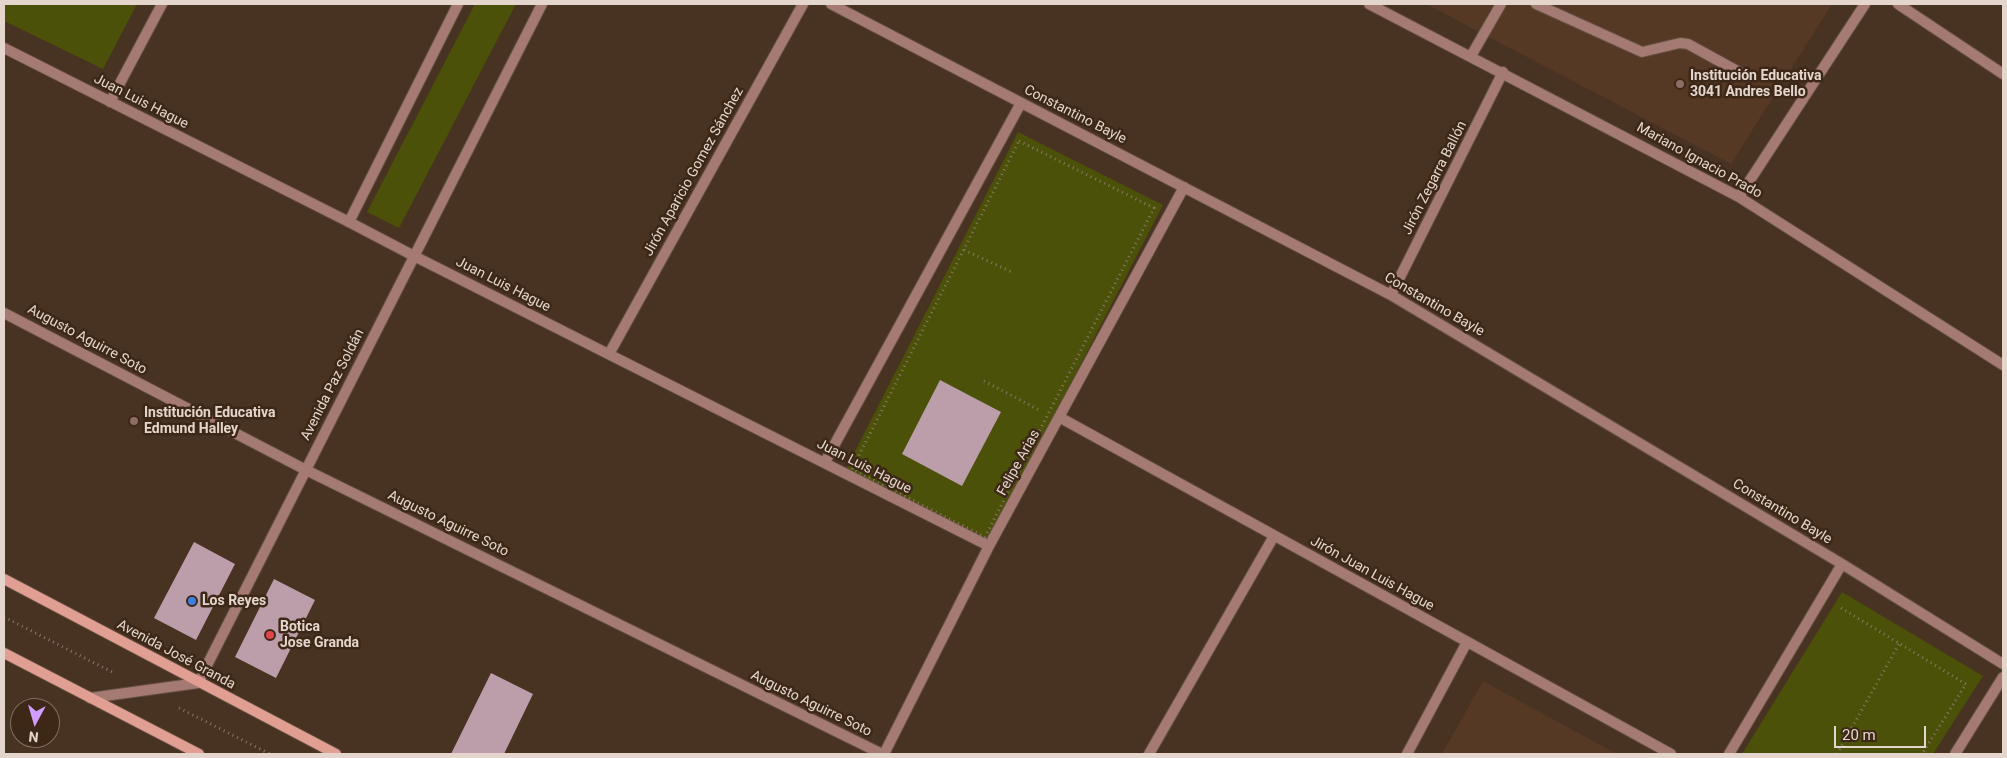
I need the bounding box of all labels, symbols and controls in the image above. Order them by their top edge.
place label: Institución Educativa 3041 Andres Bello [1690,68,1822,100]
street label: Juan Luis Hague [91,71,191,133]
marker: Institución Educativa 3041 Andres Bello [1674,78,1686,90]
street label: Constantino Bayle [1021,82,1129,148]
street label: Jirón Aparicio Gomez Sánchez [640,85,748,259]
street label: Jirón Zegarra Ballón [1399,118,1471,238]
street label: Mariano Ignacio Prado [1633,120,1765,202]
street label: Juan Luis Hague [453,254,553,316]
street label: Constantino Bayle [1381,270,1487,340]
street label: Augusto Aguirre Soto [25,301,149,379]
street label: Avenida Paz Soldán [298,326,368,444]
place label: Institución Educativa Edmund Halley [144,405,276,438]
marker: Institución Educativa Edmund Halley [128,415,140,427]
street label: Felipe Arias [994,427,1044,499]
street label: Juan Luis Hague [814,436,914,498]
street label: Constantino Bayle [1729,476,1835,548]
street label: Augusto Aguirre Soto [385,487,511,561]
street label: Jirón Juan Luis Hague [1307,533,1437,615]
place label: Los Reyes [202,593,266,609]
marker: Los Reyes [186,595,198,607]
street label: Avenida José Granda [114,617,238,693]
place label: Botica Jose Granda [280,619,359,652]
marker: Botica Jose Granda [264,629,276,641]
street label: Augusto Aguirre Soto [748,667,874,741]
north arrow [10,698,60,748]
scale bar [1837,716,1930,748]
text: 20 m [1842,726,1876,744]
text: N [28,728,39,745]

